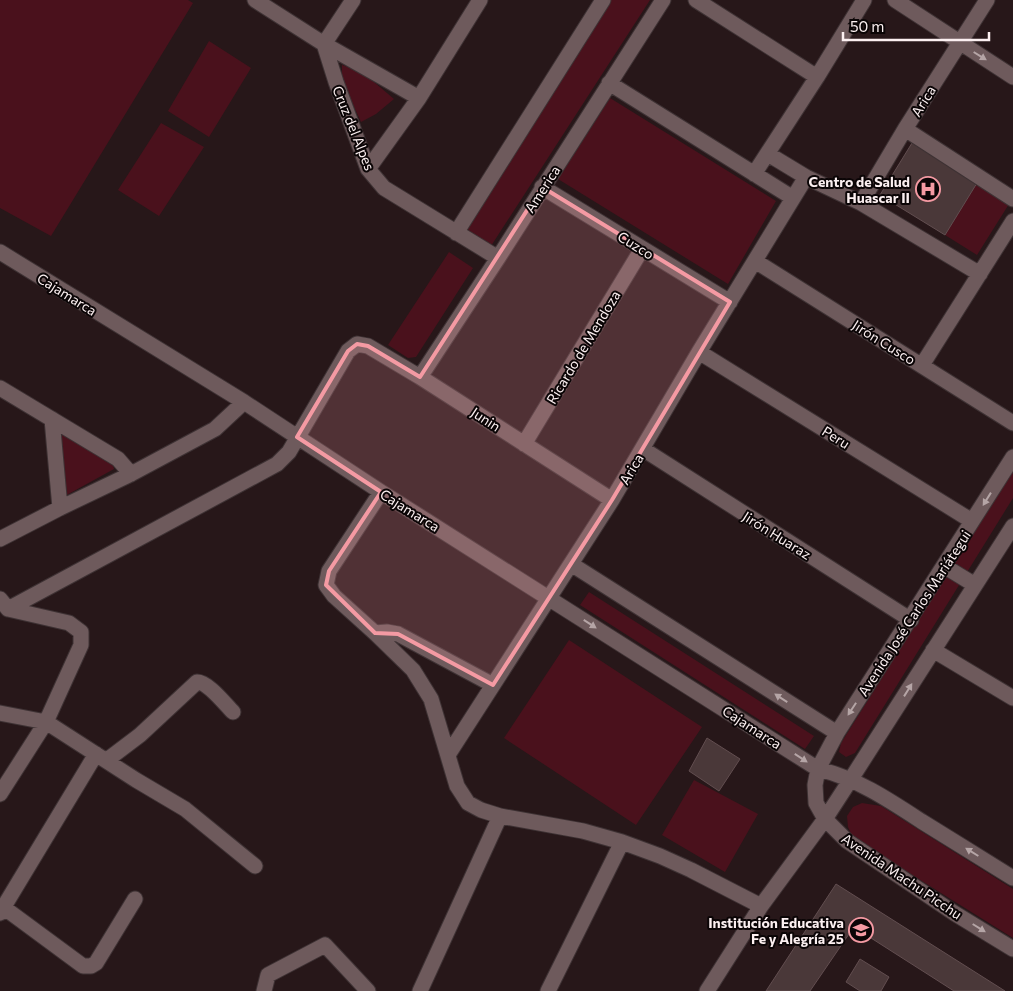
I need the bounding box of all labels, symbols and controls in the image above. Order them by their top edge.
scale bar [843,10,989,42]
text: 50 m [850,17,884,35]
one-way arrow [973,51,986,60]
street label: Arica [907,82,939,120]
street label: Cruz del Alpes [329,83,379,173]
street label: America [521,162,563,216]
place label: Centro de Salud Huascar II [808,173,910,206]
hospital icon: Centro de Salud Huascar II [915,176,941,202]
street label: Cuzco [615,227,657,263]
street label: Cajamarca [34,269,100,319]
street label: Ricardo de Mendoza [542,287,624,407]
street label: Jirón Cusco [849,316,919,368]
street label: Junin [468,403,504,435]
street label: Peru [819,422,853,452]
street label: Arica [615,450,647,488]
street label: Cajamarca [377,485,443,535]
one-way arrow [982,492,992,505]
street label: Jirón Huaraz [740,507,814,563]
street label: Avenida José Carlos Mariátegui [854,527,974,699]
one-way arrow [584,619,597,628]
one-way arrow [903,683,913,696]
one-way arrow [774,693,788,702]
street label: Cajamarca [719,702,785,752]
one-way arrow [848,703,857,716]
one-way arrow [794,753,808,763]
street label: Avenida Machu Picchu [839,829,965,923]
one-way arrow [965,848,978,857]
place label: Institución Educativa Fe y Alegría 25 [708,914,844,947]
school or university icon: Institución Educativa Fe y Alegría 25 [848,917,874,943]
one-way arrow [972,923,985,932]

